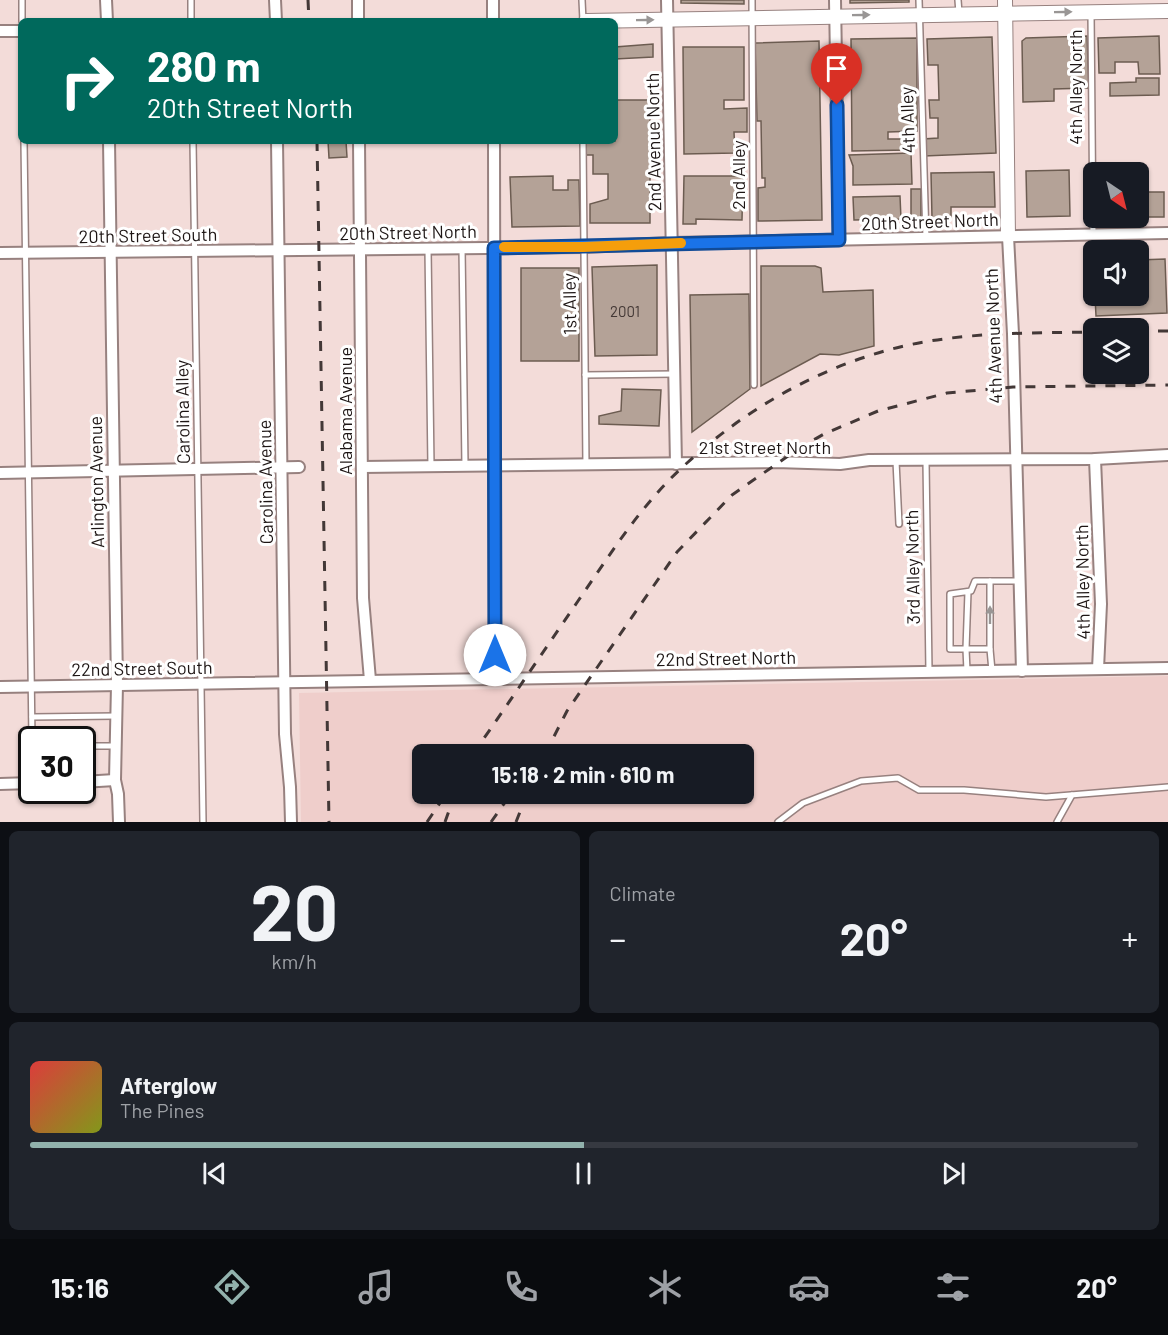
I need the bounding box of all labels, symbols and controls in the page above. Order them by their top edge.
one-way arrow [1054,7,1073,17]
one-way arrow [851,10,870,20]
one-way arrow [635,15,654,24]
street label: 4th Alley North [1064,29,1086,145]
text: 280 m [147,40,261,90]
icon: right [48,42,126,120]
pin [811,43,862,105]
icon: arrive [820,52,853,85]
street label: 2nd Avenue North [641,73,665,211]
street label: 4th Alley [895,86,919,154]
text: 20th Street North [147,91,353,123]
street label: 2nd Alley [727,140,749,210]
north arrow [1083,162,1149,228]
map controls [1083,162,1149,384]
street label: 20th Street North [861,208,999,234]
street label: 20th Street North [339,220,477,244]
street label: 20th Street South [78,223,218,247]
button: sound [1083,240,1149,306]
street label: 4th Avenue North [980,268,1006,404]
street label: 1st Alley [557,273,581,335]
house number: 2001 [610,302,640,320]
button: layers [1083,318,1149,384]
street label: Alabama Avenue [334,347,356,475]
street label: Carolina Alley [170,360,194,464]
street label: Arlington Avenue [84,416,108,548]
street label: Carolina Avenue [253,419,277,545]
street label: 21st Street North [699,436,831,458]
street label: 3rd Alley North [900,509,924,625]
street label: 4th Alley North [1070,524,1094,640]
one-way arrow [985,606,995,625]
position arrow [463,623,527,687]
street label: 22nd Street North [656,646,796,670]
street label: 22nd Street South [71,656,213,680]
speed limit sign: 30 [18,726,96,804]
text: 15:18 · 2 min · 610 m [492,761,674,787]
text: 20 [250,863,338,957]
text: Climate [610,881,676,905]
text: 20° [840,911,908,965]
text: − [610,918,626,958]
text: + [1122,918,1138,958]
text: km/h [272,949,317,973]
text: Afterglow [120,1072,217,1098]
text: The Pines [120,1098,204,1122]
icon: previous [198,1157,231,1190]
icon: pause [567,1157,600,1190]
icon: next [937,1157,970,1190]
icon: directions [211,1266,253,1308]
icon: music [355,1266,397,1308]
icon: phone [500,1266,542,1308]
icon: climate [644,1266,686,1308]
icon: car [788,1266,830,1308]
icon: filters [932,1266,974,1308]
text: 15:16 [51,1271,109,1303]
text: 20° [1076,1271,1117,1303]

